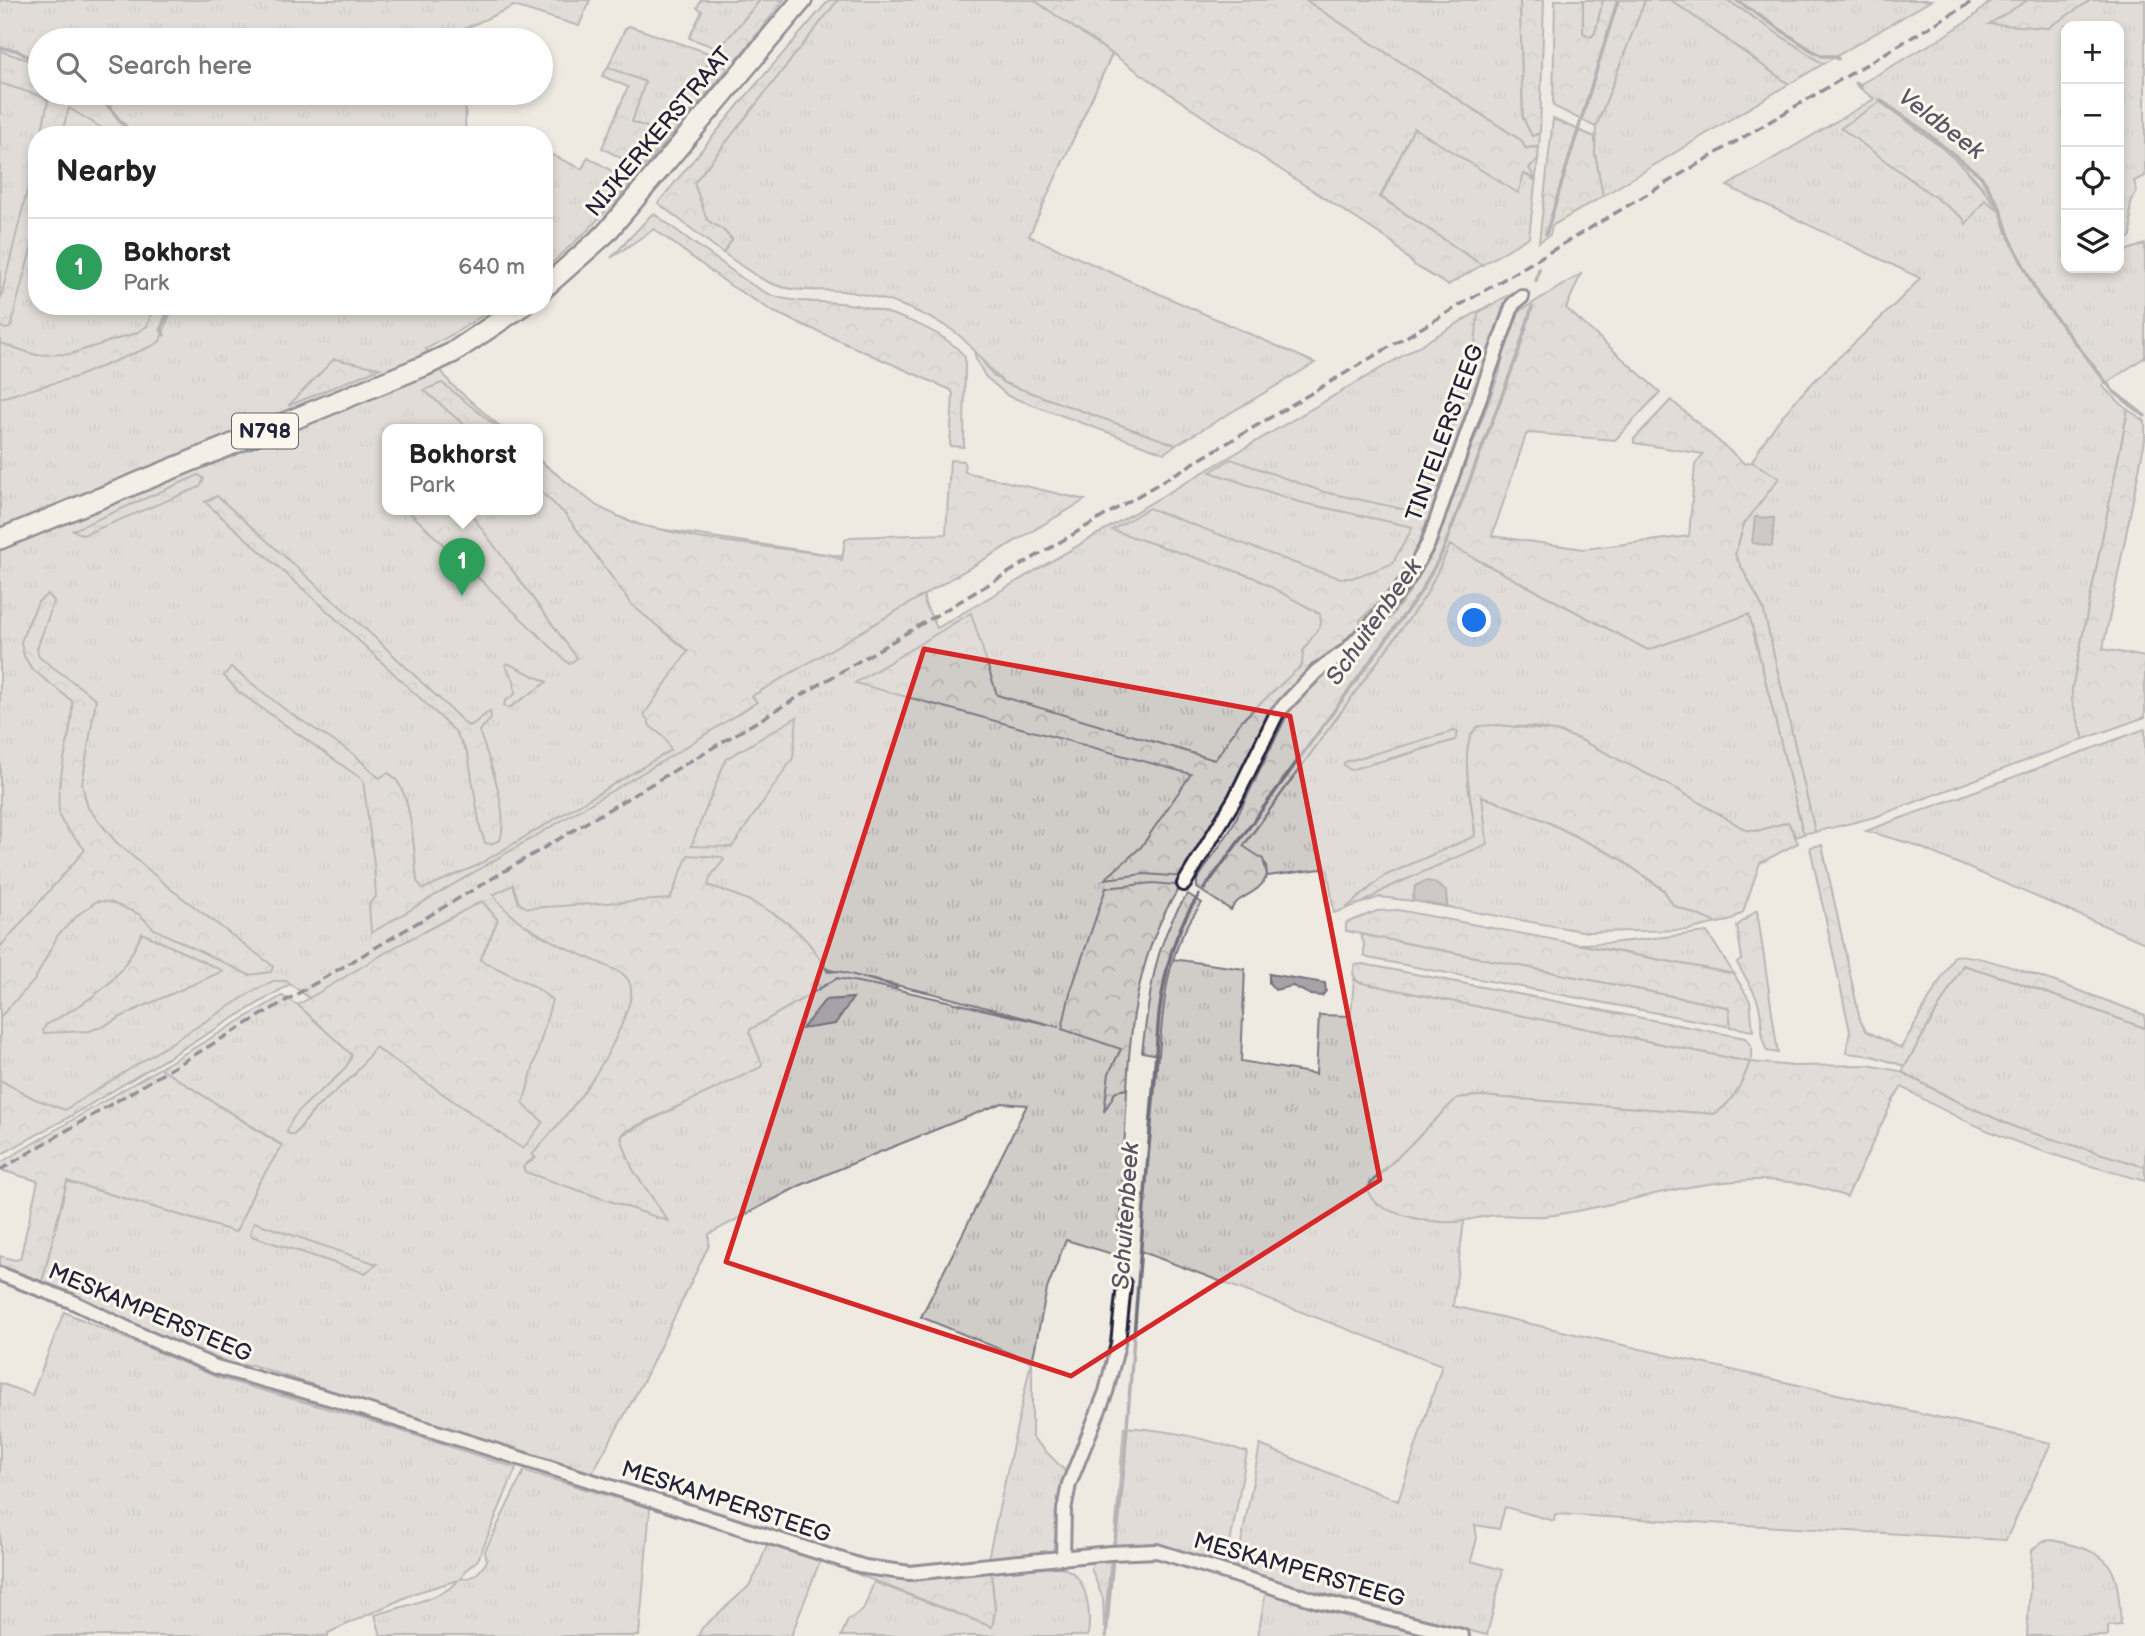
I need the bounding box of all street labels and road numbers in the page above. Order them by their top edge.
street label: NIJKERKERSTRAAT [580,41,738,222]
street label: TINTELERSTEEG [1400,341,1490,525]
road number: N798 [232,414,298,448]
street label: MESKAMPERSTEEG [44,1257,256,1369]
street label: MESKAMPERSTEEG [618,1455,834,1549]
street label: MESKAMPERSTEEG [1190,1526,1408,1614]

